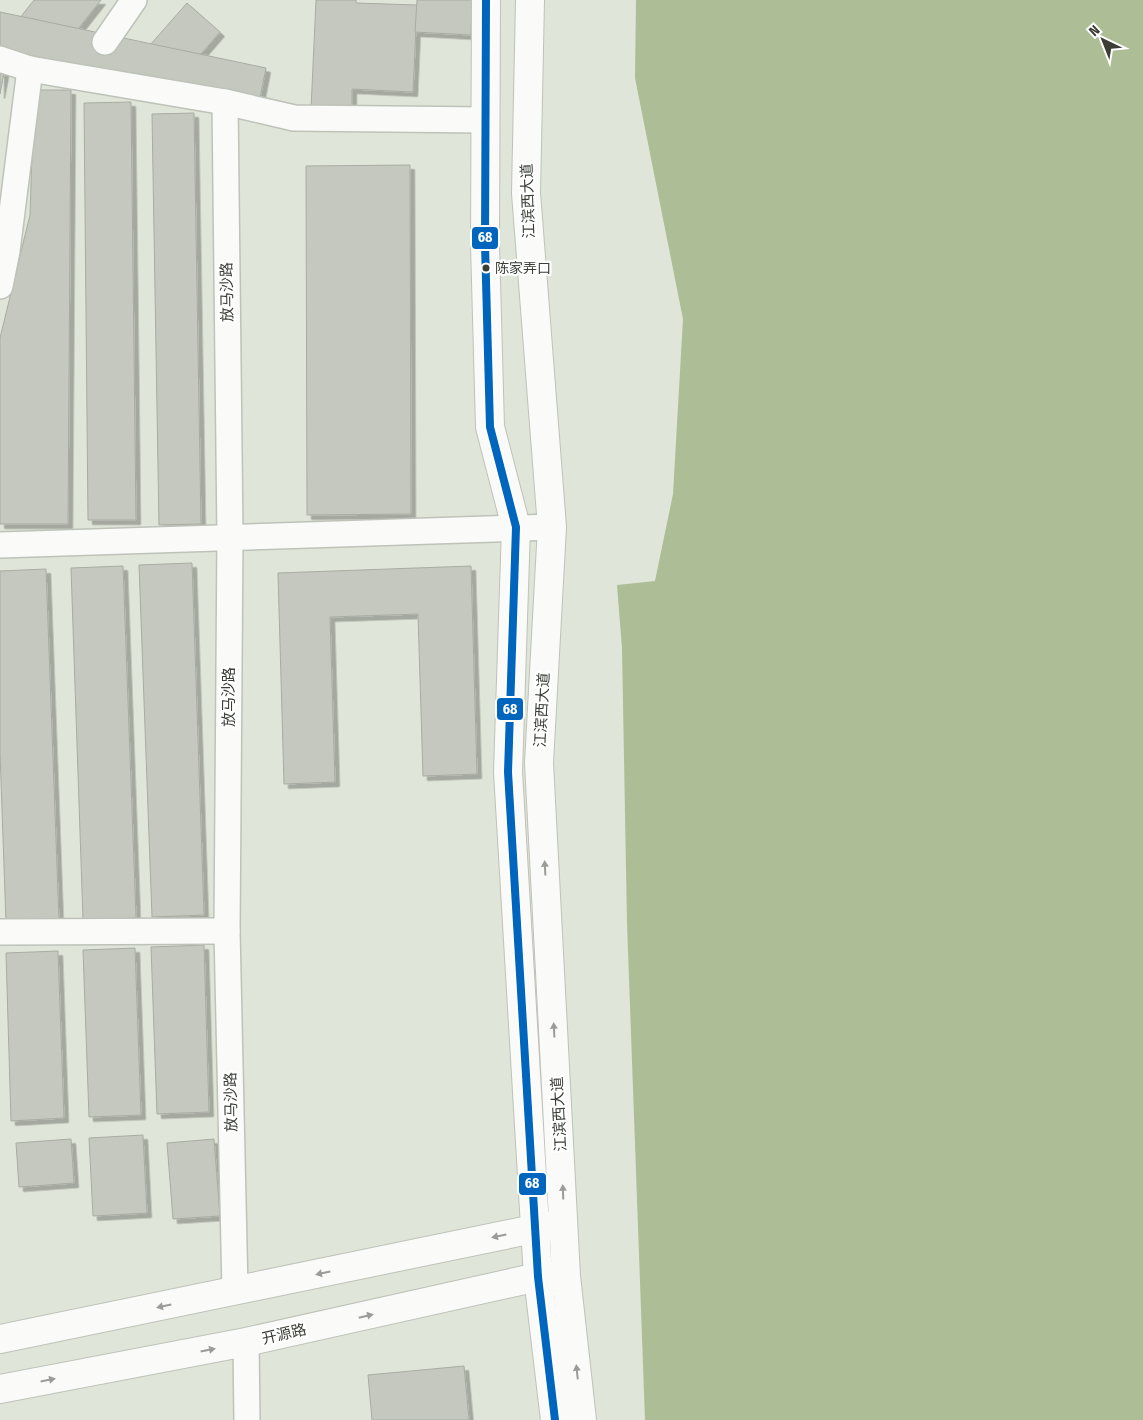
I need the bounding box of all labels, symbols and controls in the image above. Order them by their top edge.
north arrow [1078,15,1128,65]
text: N [1086,22,1103,40]
street label: 江滨西大道 [518,163,538,239]
line badge: 68 [471,226,499,250]
text: 68 [478,229,493,246]
place label: 陈家弄口 [495,260,551,277]
street label: 放马沙路 [217,262,237,322]
marker: 陈家弄口 [481,263,491,273]
street label: 放马沙路 [220,667,238,727]
street label: 江滨西大道 [531,672,553,748]
line badge: 68 [496,697,524,721]
text: 68 [503,701,518,718]
one-way arrow [540,859,548,875]
one-way arrow [550,1022,558,1038]
street label: 放马沙路 [221,1072,241,1132]
street label: 江滨西大道 [548,1076,570,1152]
line badge: 68 [518,1172,547,1196]
text: 68 [525,1175,540,1192]
one-way arrow [558,1184,566,1200]
one-way arrow [491,1232,507,1240]
one-way arrow [315,1269,331,1277]
one-way arrow [156,1302,171,1310]
one-way arrow [359,1311,375,1319]
street label: 开源路 [260,1320,308,1348]
one-way arrow [200,1345,216,1353]
one-way arrow [573,1363,581,1379]
one-way arrow [40,1376,56,1384]

